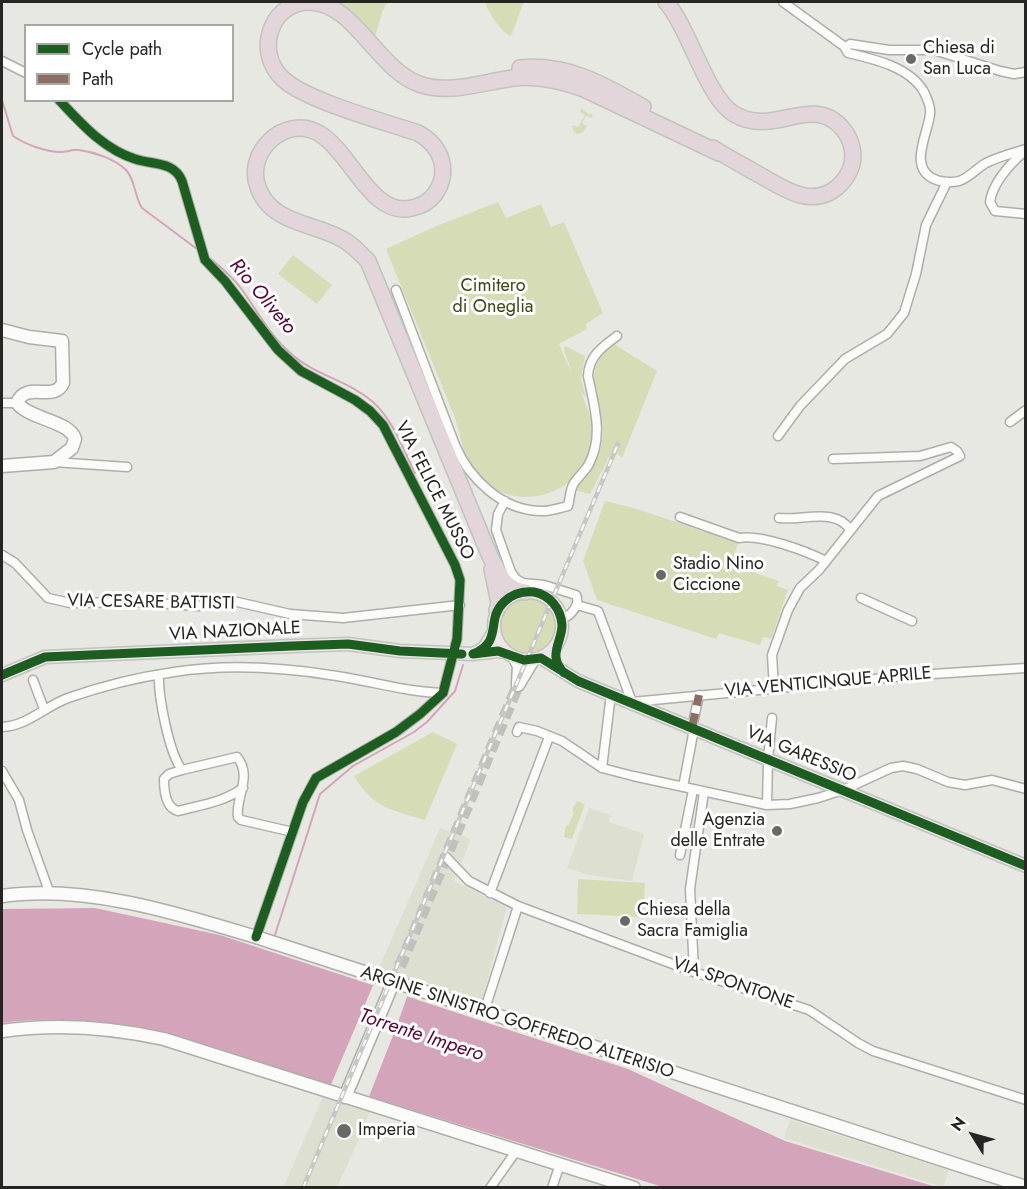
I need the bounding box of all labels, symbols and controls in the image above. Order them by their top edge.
legend [24,24,234,102]
text: Cycle path [82,36,162,62]
place label: Chiesa di San Luca [923,38,995,80]
marker: Chiesa di San Luca [904,52,918,66]
text: Path [82,66,114,92]
water label: Rio Oliveto [224,254,300,340]
park label: Cimitero di Oneglia [452,276,534,318]
street label: VIA FELICE MUSSO [390,418,478,564]
place label: Stadio Nino Ciccione [673,554,764,596]
marker: Stadio Nino Ciccione [654,568,668,582]
street label: VIA CESARE BATTISTI [67,591,235,615]
street label: VIA NAZIONALE [169,618,301,646]
street label: VIA VENTICINQUE APRILE [724,663,932,703]
street label: VIA GARESSIO [743,722,859,788]
place label: Agenzia delle Entrate [670,810,765,852]
marker: Agenzia delle Entrate [770,824,784,838]
place label: Chiesa della Sacra Famiglia [637,900,748,942]
marker: Chiesa della Sacra Famiglia [618,914,632,928]
street label: VIA SPONTONE [669,953,797,1015]
street label: ARGINE SINISTRO GOFFREDO ALTERISIO [358,962,676,1084]
water label: Torrente Impero [356,1005,486,1067]
north arrow [943,1105,1003,1165]
text: N [945,1112,971,1136]
place label: Imperia [358,1120,415,1142]
marker: Imperia [335,1122,353,1140]

